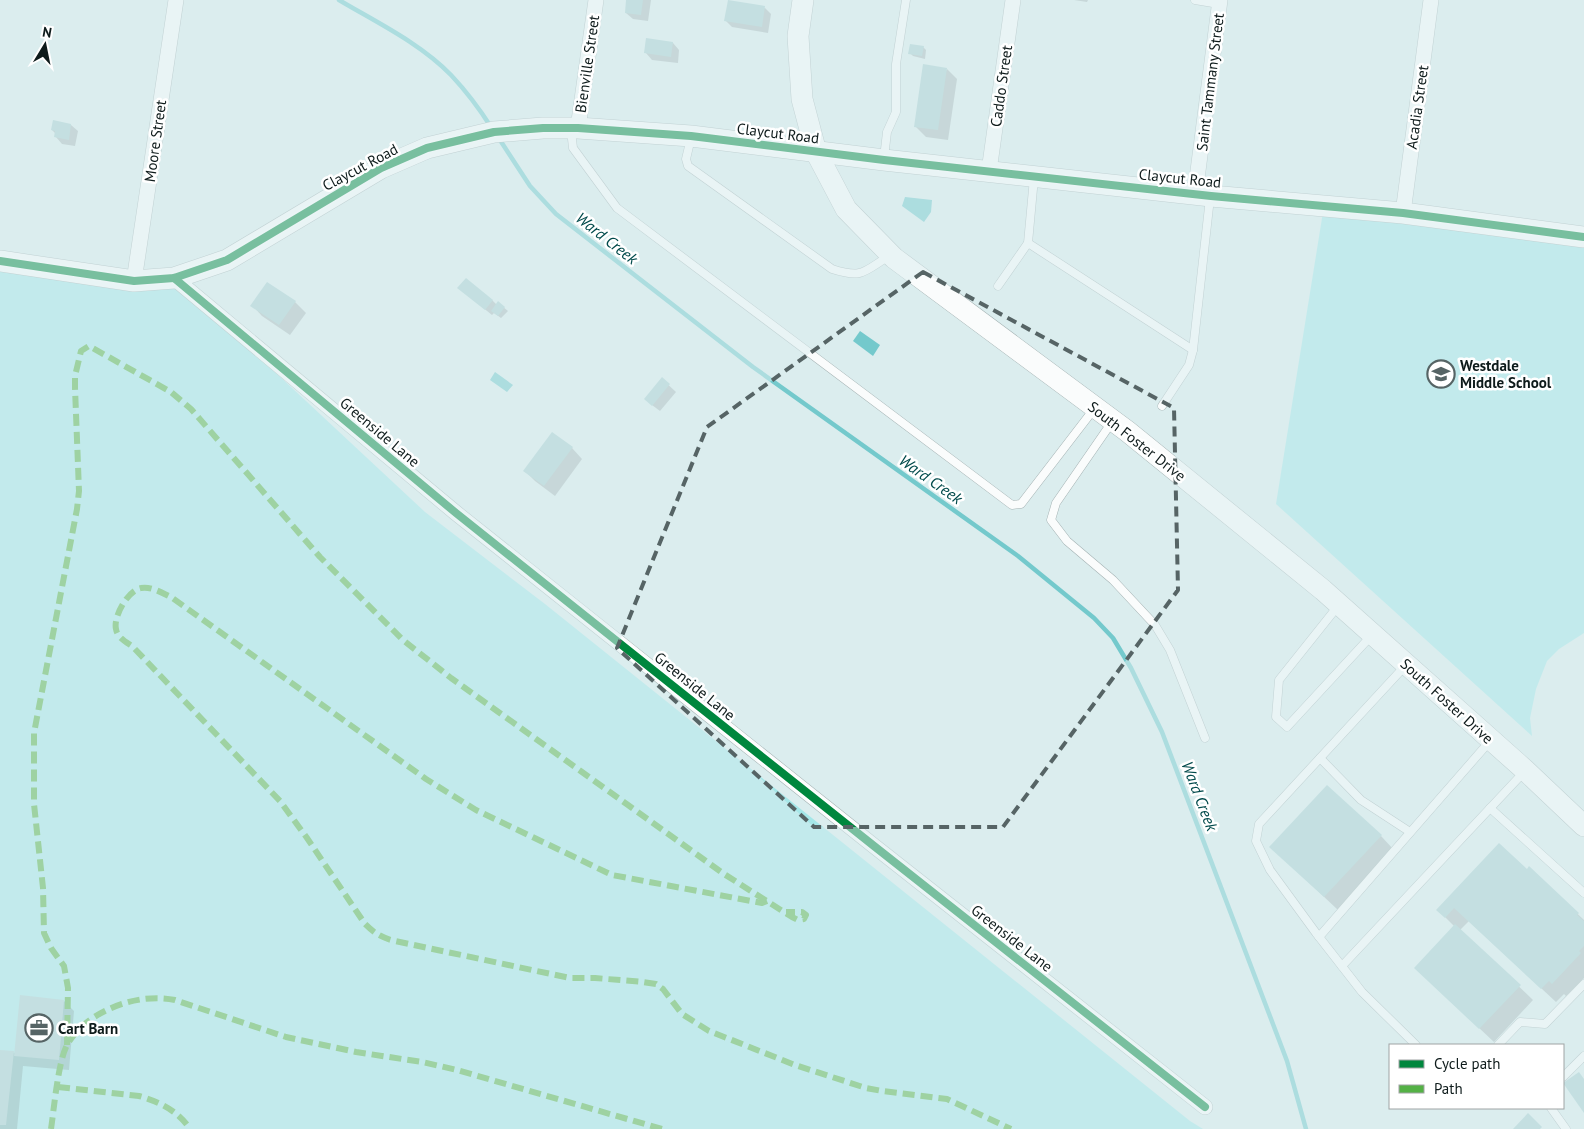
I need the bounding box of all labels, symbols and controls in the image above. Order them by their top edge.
street label: Saint Tammany Street [1192,12,1228,152]
street label: Bienville Street [571,14,603,114]
north arrow [20,20,70,70]
text: N [41,23,53,42]
street label: Caddo Street [986,44,1016,128]
street label: Acadia Street [1402,64,1432,150]
street label: Moore Street [140,99,170,183]
street label: Claycut Road [736,119,820,147]
street label: Claycut Road [319,139,401,195]
street label: Claycut Road [1138,164,1222,192]
water label: Ward Creek [572,208,643,269]
place label: Westdale Middle School [1460,356,1552,392]
school or university icon: Westdale Middle School [1426,359,1456,389]
street label: Greenside Lane [336,393,424,471]
street label: South Foster Drive [1084,397,1190,485]
water label: Ward Creek [895,450,967,509]
street label: Greenside Lane [651,648,739,724]
street label: South Foster Drive [1397,654,1497,748]
water label: Ward Creek [1178,758,1223,834]
street label: Greenside Lane [967,900,1057,976]
office icon: Cart Barn [24,1013,54,1043]
place label: Cart Barn [58,1019,118,1038]
legend [1389,1044,1564,1109]
text: Cycle path [1434,1054,1500,1073]
text: Path [1434,1079,1463,1098]

